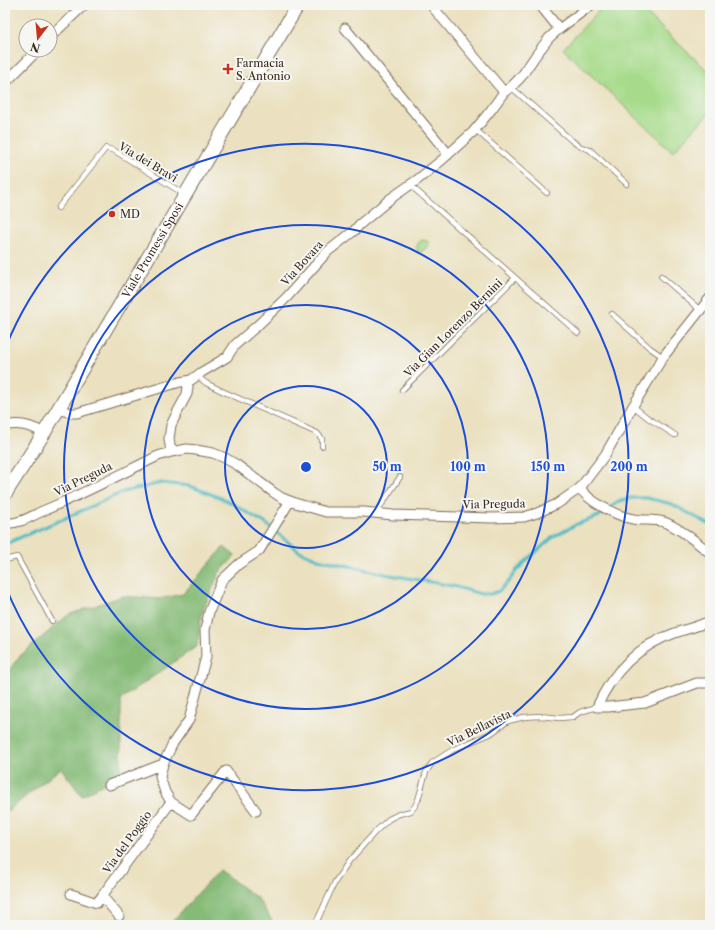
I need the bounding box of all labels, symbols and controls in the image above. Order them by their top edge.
north arrow [18,18,58,58]
text: N [28,39,42,56]
place label: Farmacia S. Antonio [236,56,291,83]
marker: Farmacia S. Antonio [223,64,233,74]
street label: Via dei Bravi [115,138,180,185]
street label: Viale Promessi Sposi [118,199,187,301]
place label: MD [120,207,140,221]
marker: MD [107,209,117,219]
street label: Via Bovara [277,237,326,289]
street label: Via Gian Lorenzo Bernini [400,275,506,381]
street label: Via Preguda [51,459,114,500]
text: 50 m [372,459,402,474]
text: 100 m [450,459,486,474]
text: 150 m [531,459,565,474]
text: 200 m [610,459,648,474]
centre of rings [299,460,313,474]
street label: Via Preguda [461,496,526,512]
street label: Via Bellavista [444,706,513,750]
street label: Via del Poggio [99,808,155,877]

